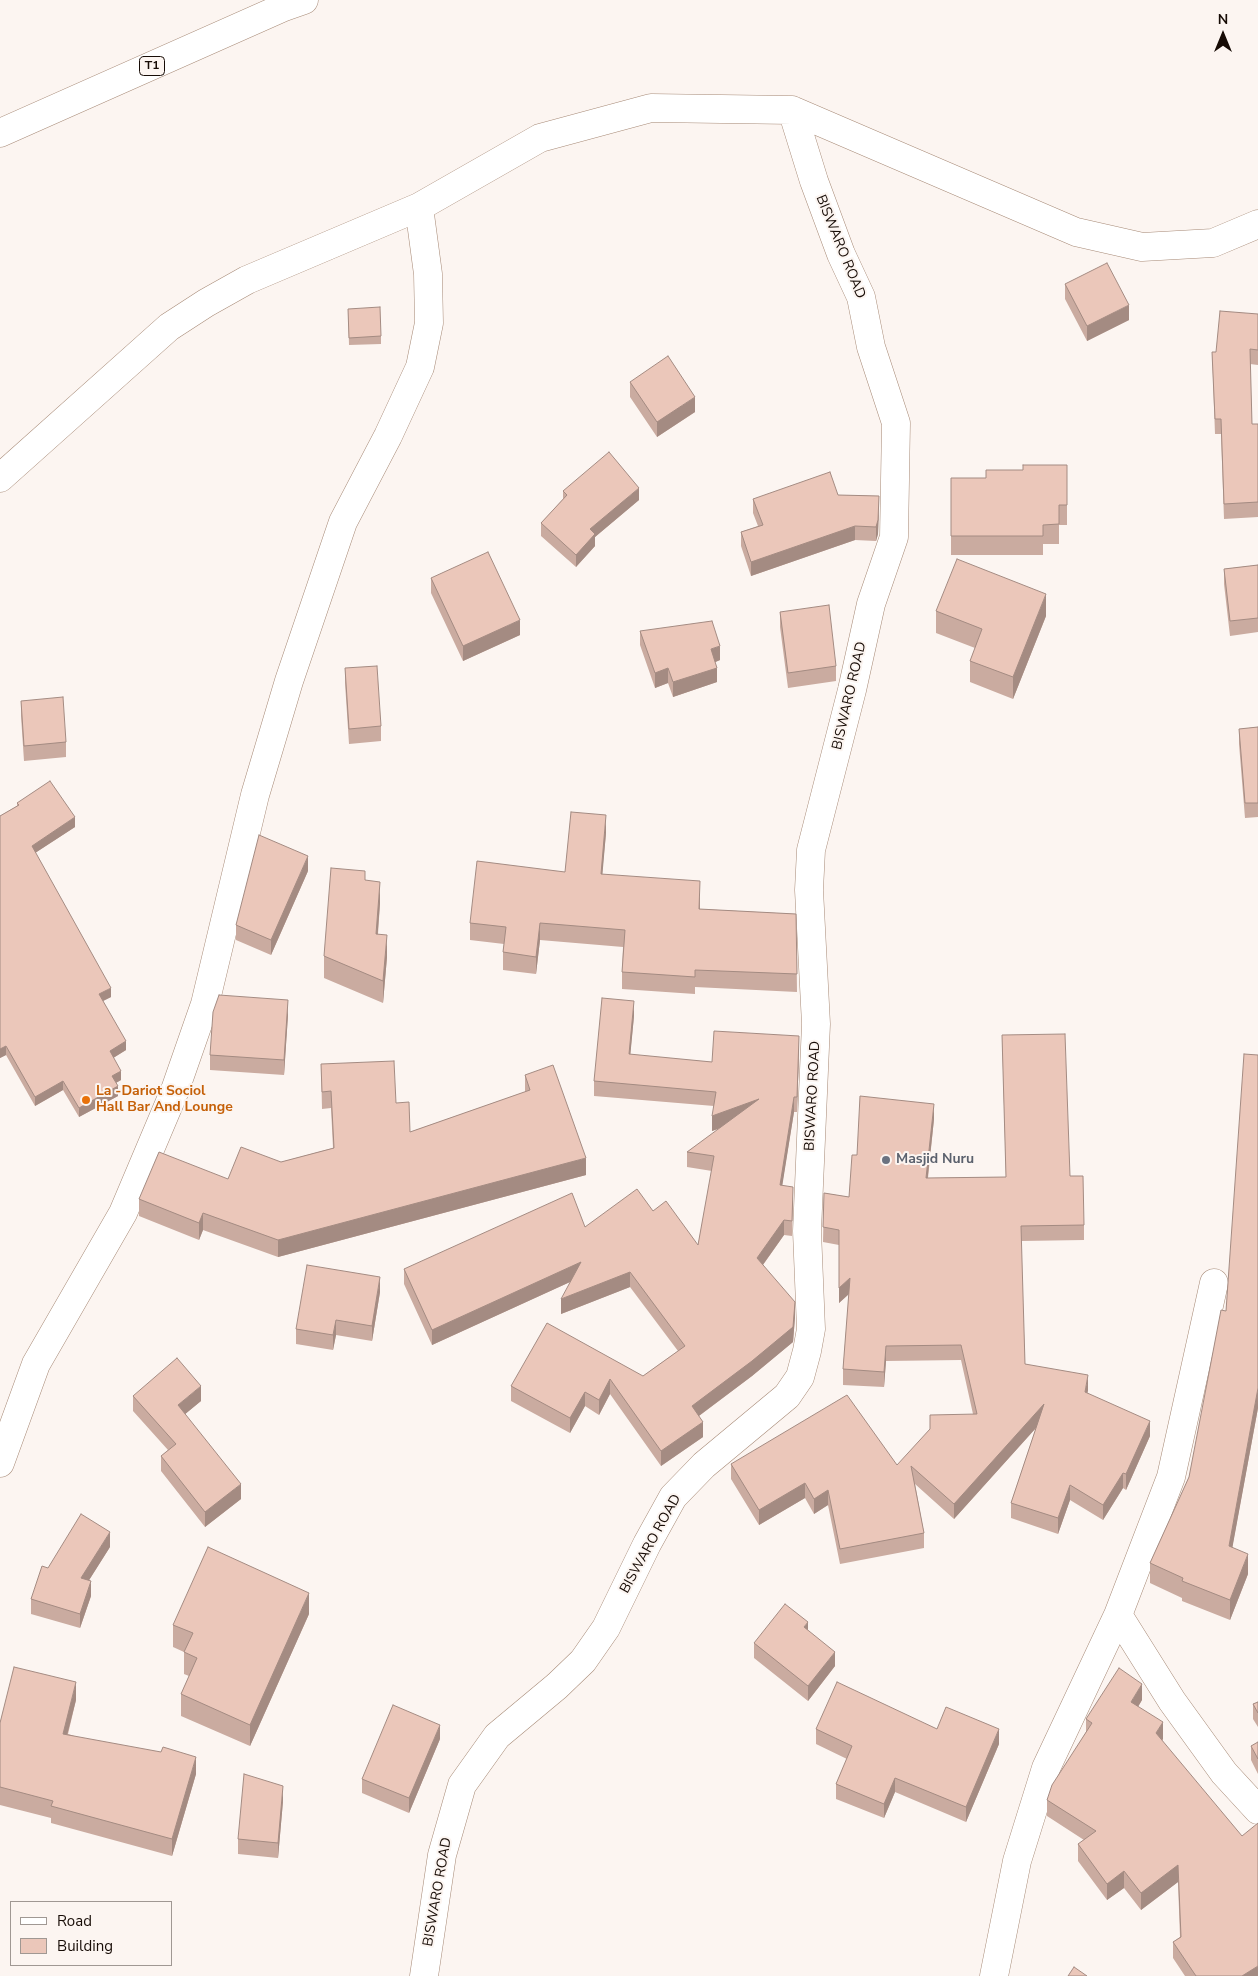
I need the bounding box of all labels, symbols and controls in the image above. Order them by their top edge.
north arrow [1198,10,1248,60]
text: N [1218,10,1228,29]
road number: T1 [140,56,164,76]
street label: BISWARO ROAD [812,193,868,301]
street label: BISWARO ROAD [829,640,871,752]
street label: BISWARO ROAD [802,1040,824,1152]
place label: La -Dariot Sociol Hall Bar And Lounge [96,1084,233,1116]
marker: La -Dariot Sociol Hall Bar And Lounge [80,1094,92,1106]
place label: Masjid Nuru [896,1152,974,1168]
marker: Masjid Nuru [880,1154,892,1166]
street label: BISWARO ROAD [617,1492,685,1596]
street label: BISWARO ROAD [420,1836,456,1948]
legend [10,1901,172,1966]
text: Road [57,1911,92,1931]
text: Building [57,1936,113,1956]

